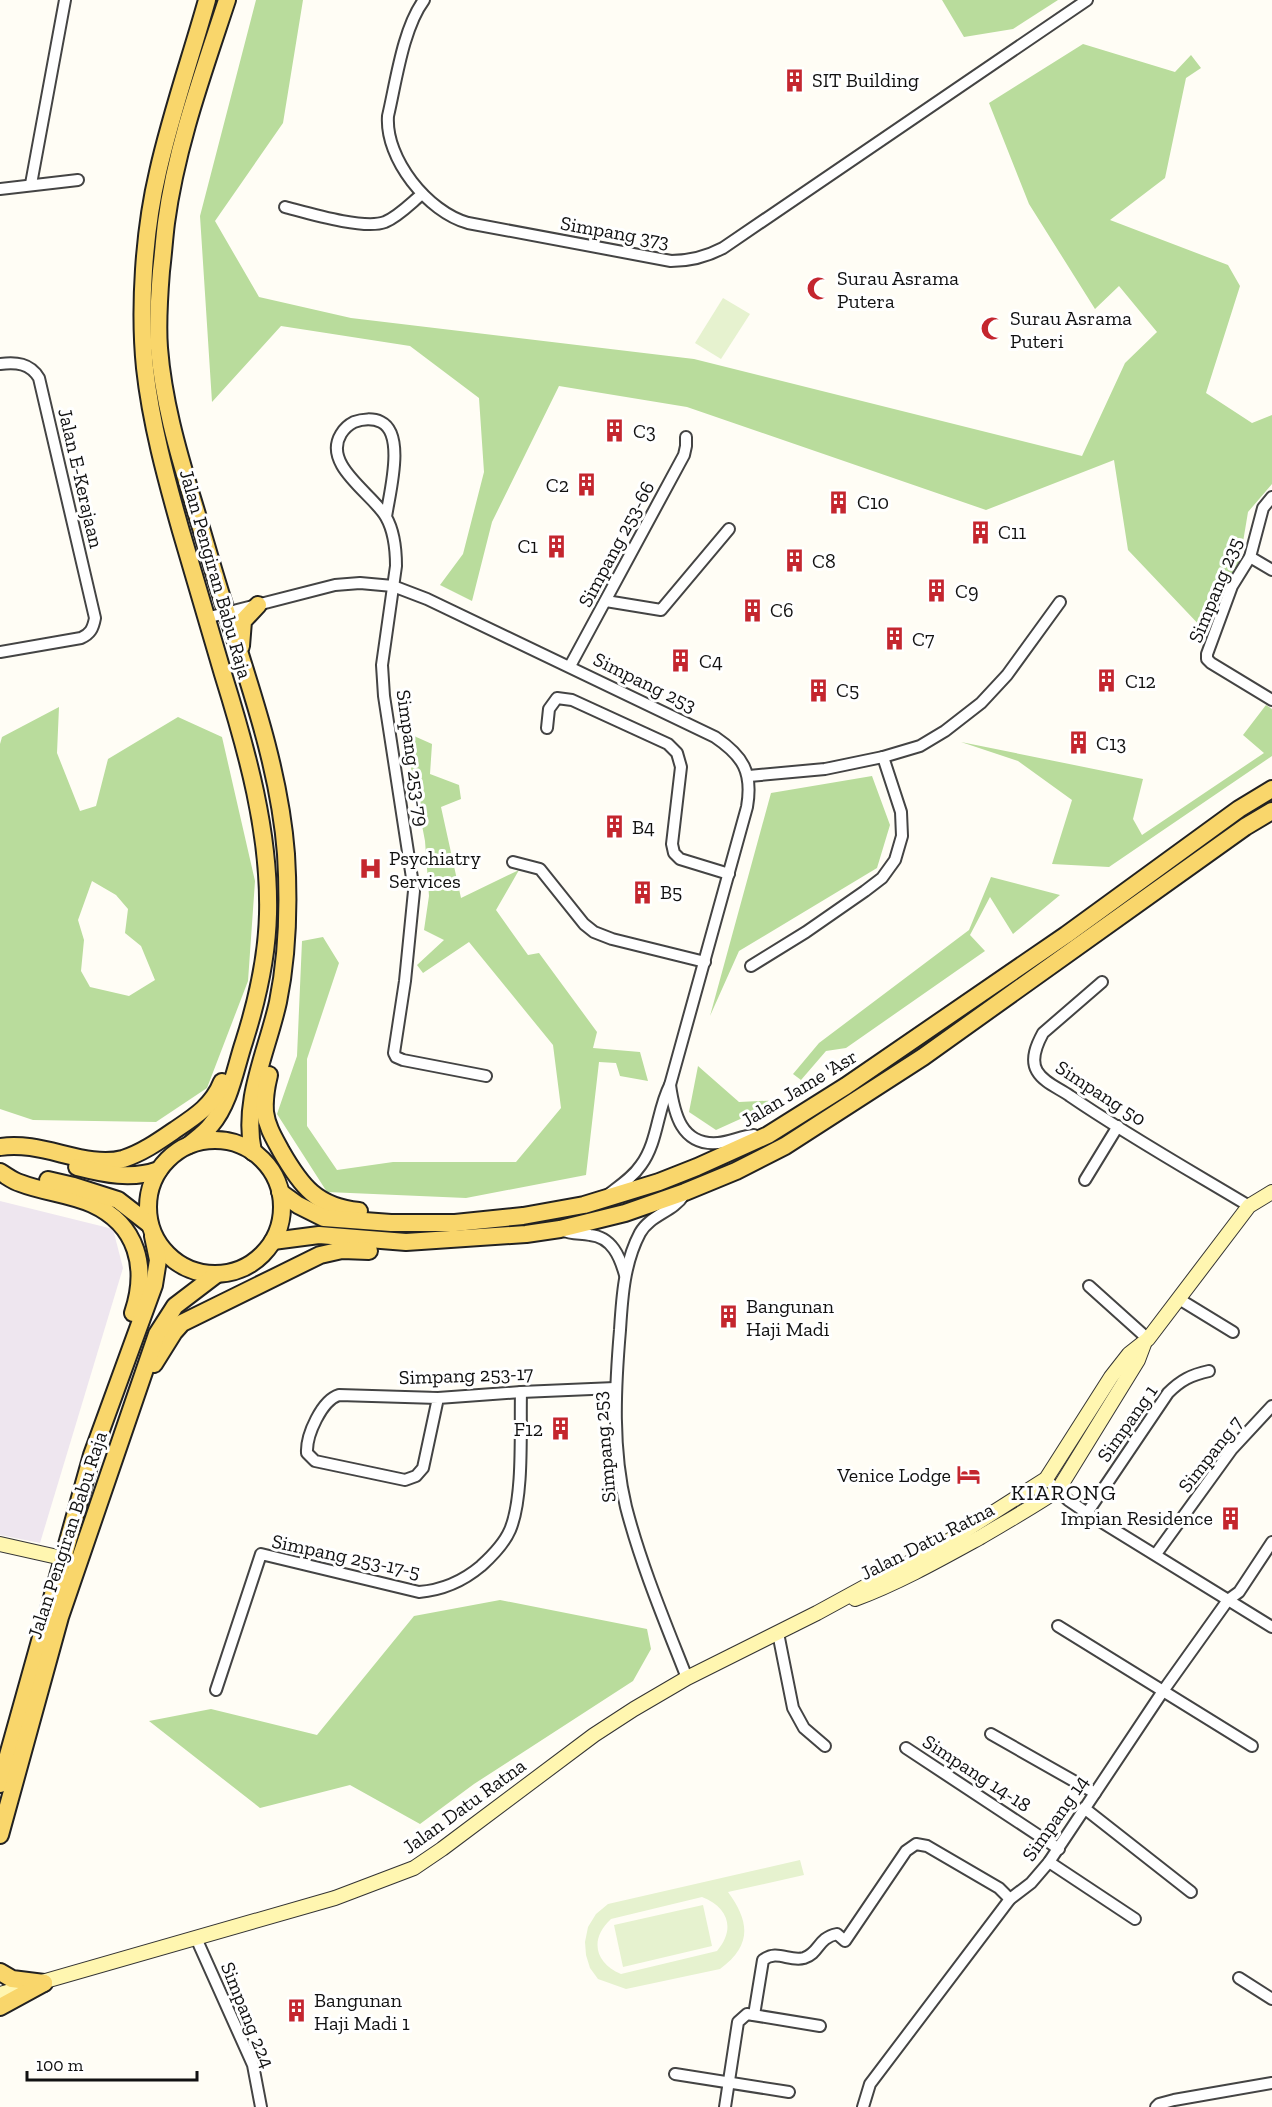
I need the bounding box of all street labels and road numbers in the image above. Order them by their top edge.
street label: Simpang 373 [559,211,671,253]
street label: Jalan E-Kerajaan [53,406,109,551]
street label: Jalan Pengiran Babu Raja [175,467,257,682]
street label: Simpang 253-66 [573,477,659,611]
street label: Simpang 235 [1183,534,1247,646]
street label: Simpang 253 [590,647,700,717]
street label: Simpang 253-79 [392,688,434,828]
street label: Jalan Jame 'Asr [737,1044,861,1132]
street label: Simpang 50 [1051,1055,1151,1131]
street label: Simpang 253-17 [398,1361,534,1389]
street label: Simpang 1 [1092,1379,1162,1466]
street label: Simpang 253 [587,1390,621,1504]
street label: Simpang 7 [1173,1410,1248,1497]
street label: Jalan Pengiran Babu Raja [22,1428,112,1642]
street label: Jalan Datu Ratna [856,1497,998,1585]
street label: Simpang 253-17-5 [270,1529,422,1583]
street label: Simpang 14-18 [918,1729,1036,1817]
street label: Jalan Datu Ratna [398,1753,531,1859]
street label: Simpang 14 [1017,1770,1094,1866]
street label: Simpang 224 [216,1958,280,2072]

